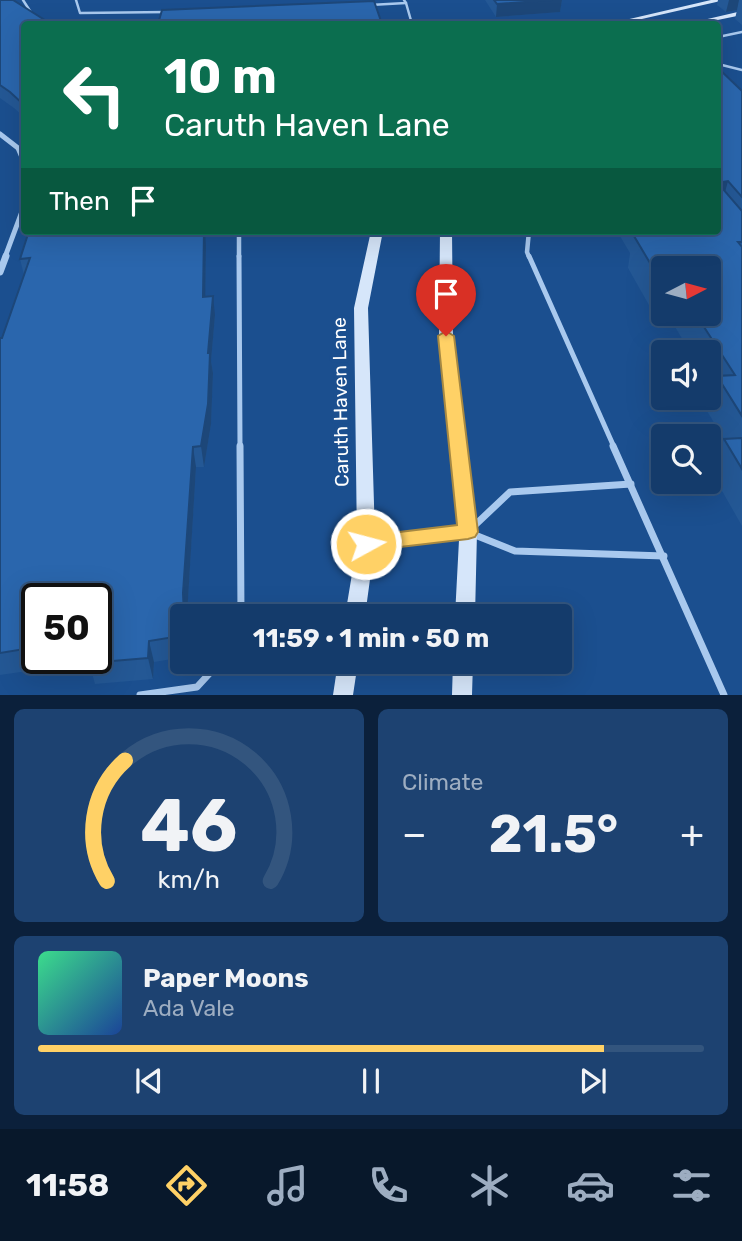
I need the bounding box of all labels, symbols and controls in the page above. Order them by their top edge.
text: 10 m [164,47,277,105]
icon: left [49,49,140,140]
text: Caruth Haven Lane [164,106,450,144]
icon: arrive [124,182,162,220]
text: Then [49,186,110,217]
north arrow [651,256,721,326]
map controls [651,256,721,494]
pin [416,264,476,336]
icon: arrive [427,275,465,313]
street label: Caruth Haven Lane [328,317,353,487]
button: sound [651,340,721,410]
button: search [651,424,721,494]
position arrow [329,507,403,581]
speed limit sign: 50 [21,583,112,674]
text: 11:59 · 1 min · 50 m [253,623,489,654]
text: Climate [402,768,483,796]
text: 46 [140,784,238,870]
text: 21.5° [489,803,618,865]
text: − [402,811,427,857]
text: + [680,811,704,857]
text: km/h [158,865,220,894]
text: Paper Moons [143,963,309,994]
text: Ada Vale [143,994,235,1022]
icon: previous [130,1062,168,1100]
icon: pause [352,1062,390,1100]
icon: next [574,1062,612,1100]
icon: directions [162,1161,211,1210]
icon: music [263,1161,312,1210]
icon: phone [364,1161,413,1210]
icon: climate [465,1161,514,1210]
icon: car [566,1161,615,1210]
icon: filters [667,1161,716,1210]
text: 11:58 [26,1166,110,1204]

